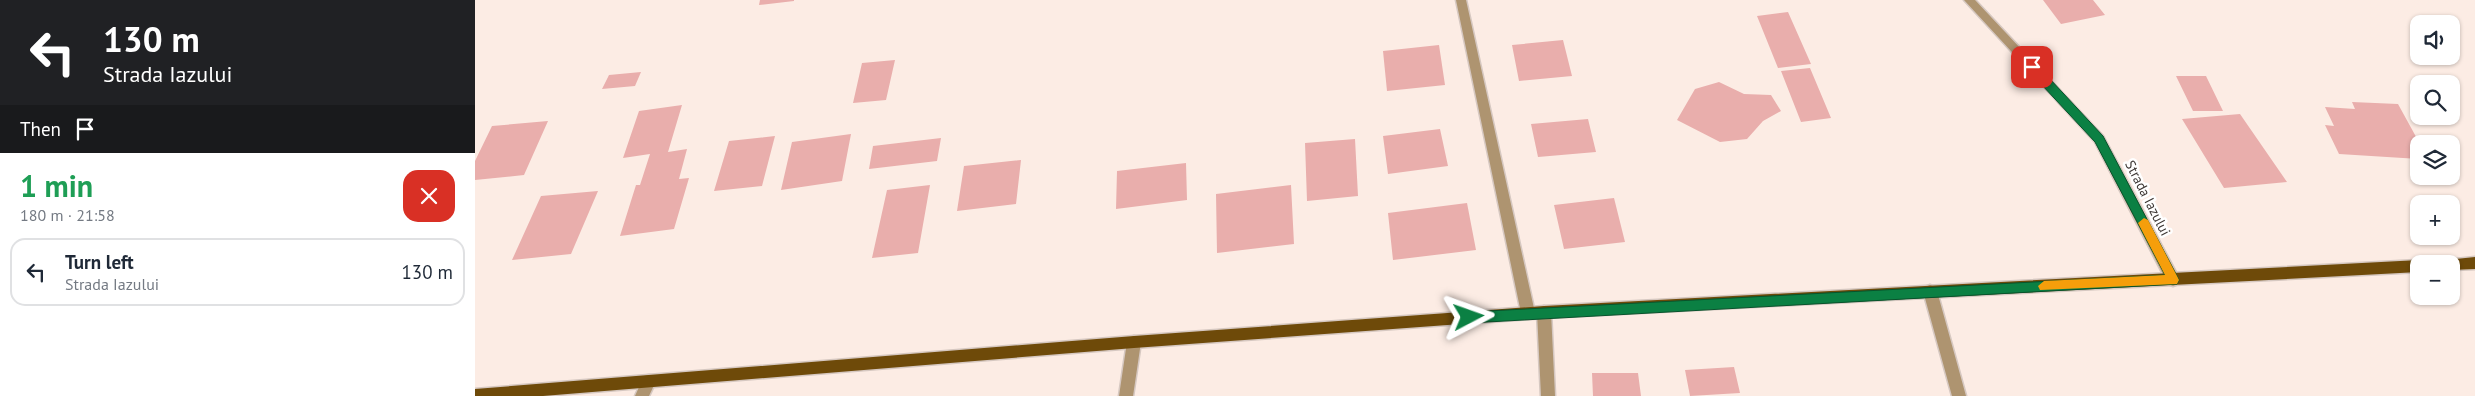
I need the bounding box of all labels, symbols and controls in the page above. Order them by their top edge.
map controls [2410,15,2460,305]
button: sound [2410,15,2460,65]
text: 130 m [103,16,200,62]
icon: left [20,20,85,85]
pin [2011,46,2053,88]
icon: arrive [2018,53,2046,81]
text: Strada Iazului [103,60,232,88]
button: search [2410,75,2460,125]
icon: arrive [71,115,99,143]
text: Then [20,117,61,141]
button: layers [2410,135,2460,185]
street label: Strada Iazului [2121,157,2175,239]
text: 1 min [20,166,93,205]
button: close [403,170,455,222]
button: + [2410,195,2460,245]
text: 180 m · 21:58 [20,205,115,225]
text: Turn left [65,250,134,274]
button: − [2410,255,2460,305]
icon: left [22,258,50,286]
text: 130 m [401,260,453,284]
text: Strada Iazului [65,274,159,294]
position arrow [1442,290,1494,342]

